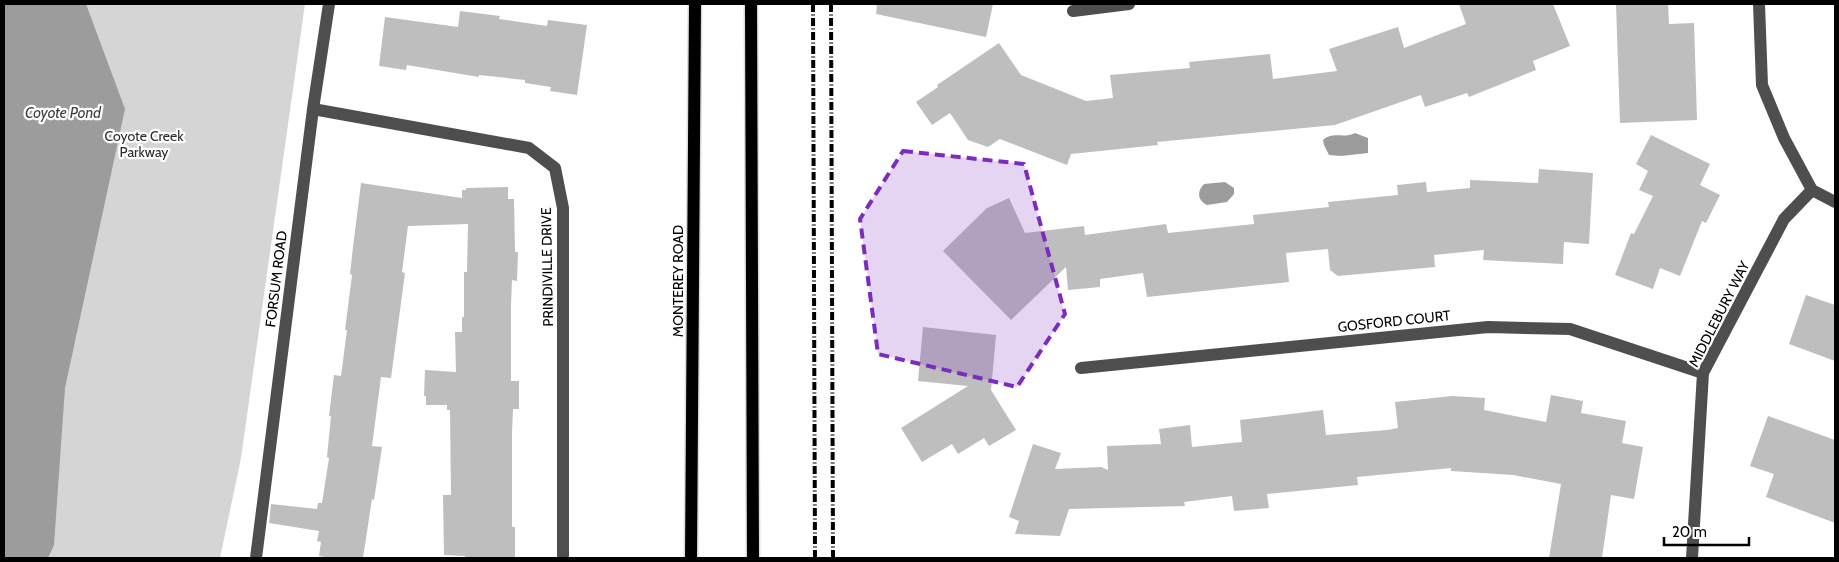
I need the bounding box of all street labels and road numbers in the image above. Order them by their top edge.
street label: PRINDIVILLE DRIVE [537,207,557,327]
street label: MONTEREY ROAD [669,225,687,337]
street label: FORSUM ROAD [261,230,291,328]
street label: MIDDLEBURY WAY [1685,257,1754,370]
street label: GOSFORD COURT [1337,306,1452,336]

